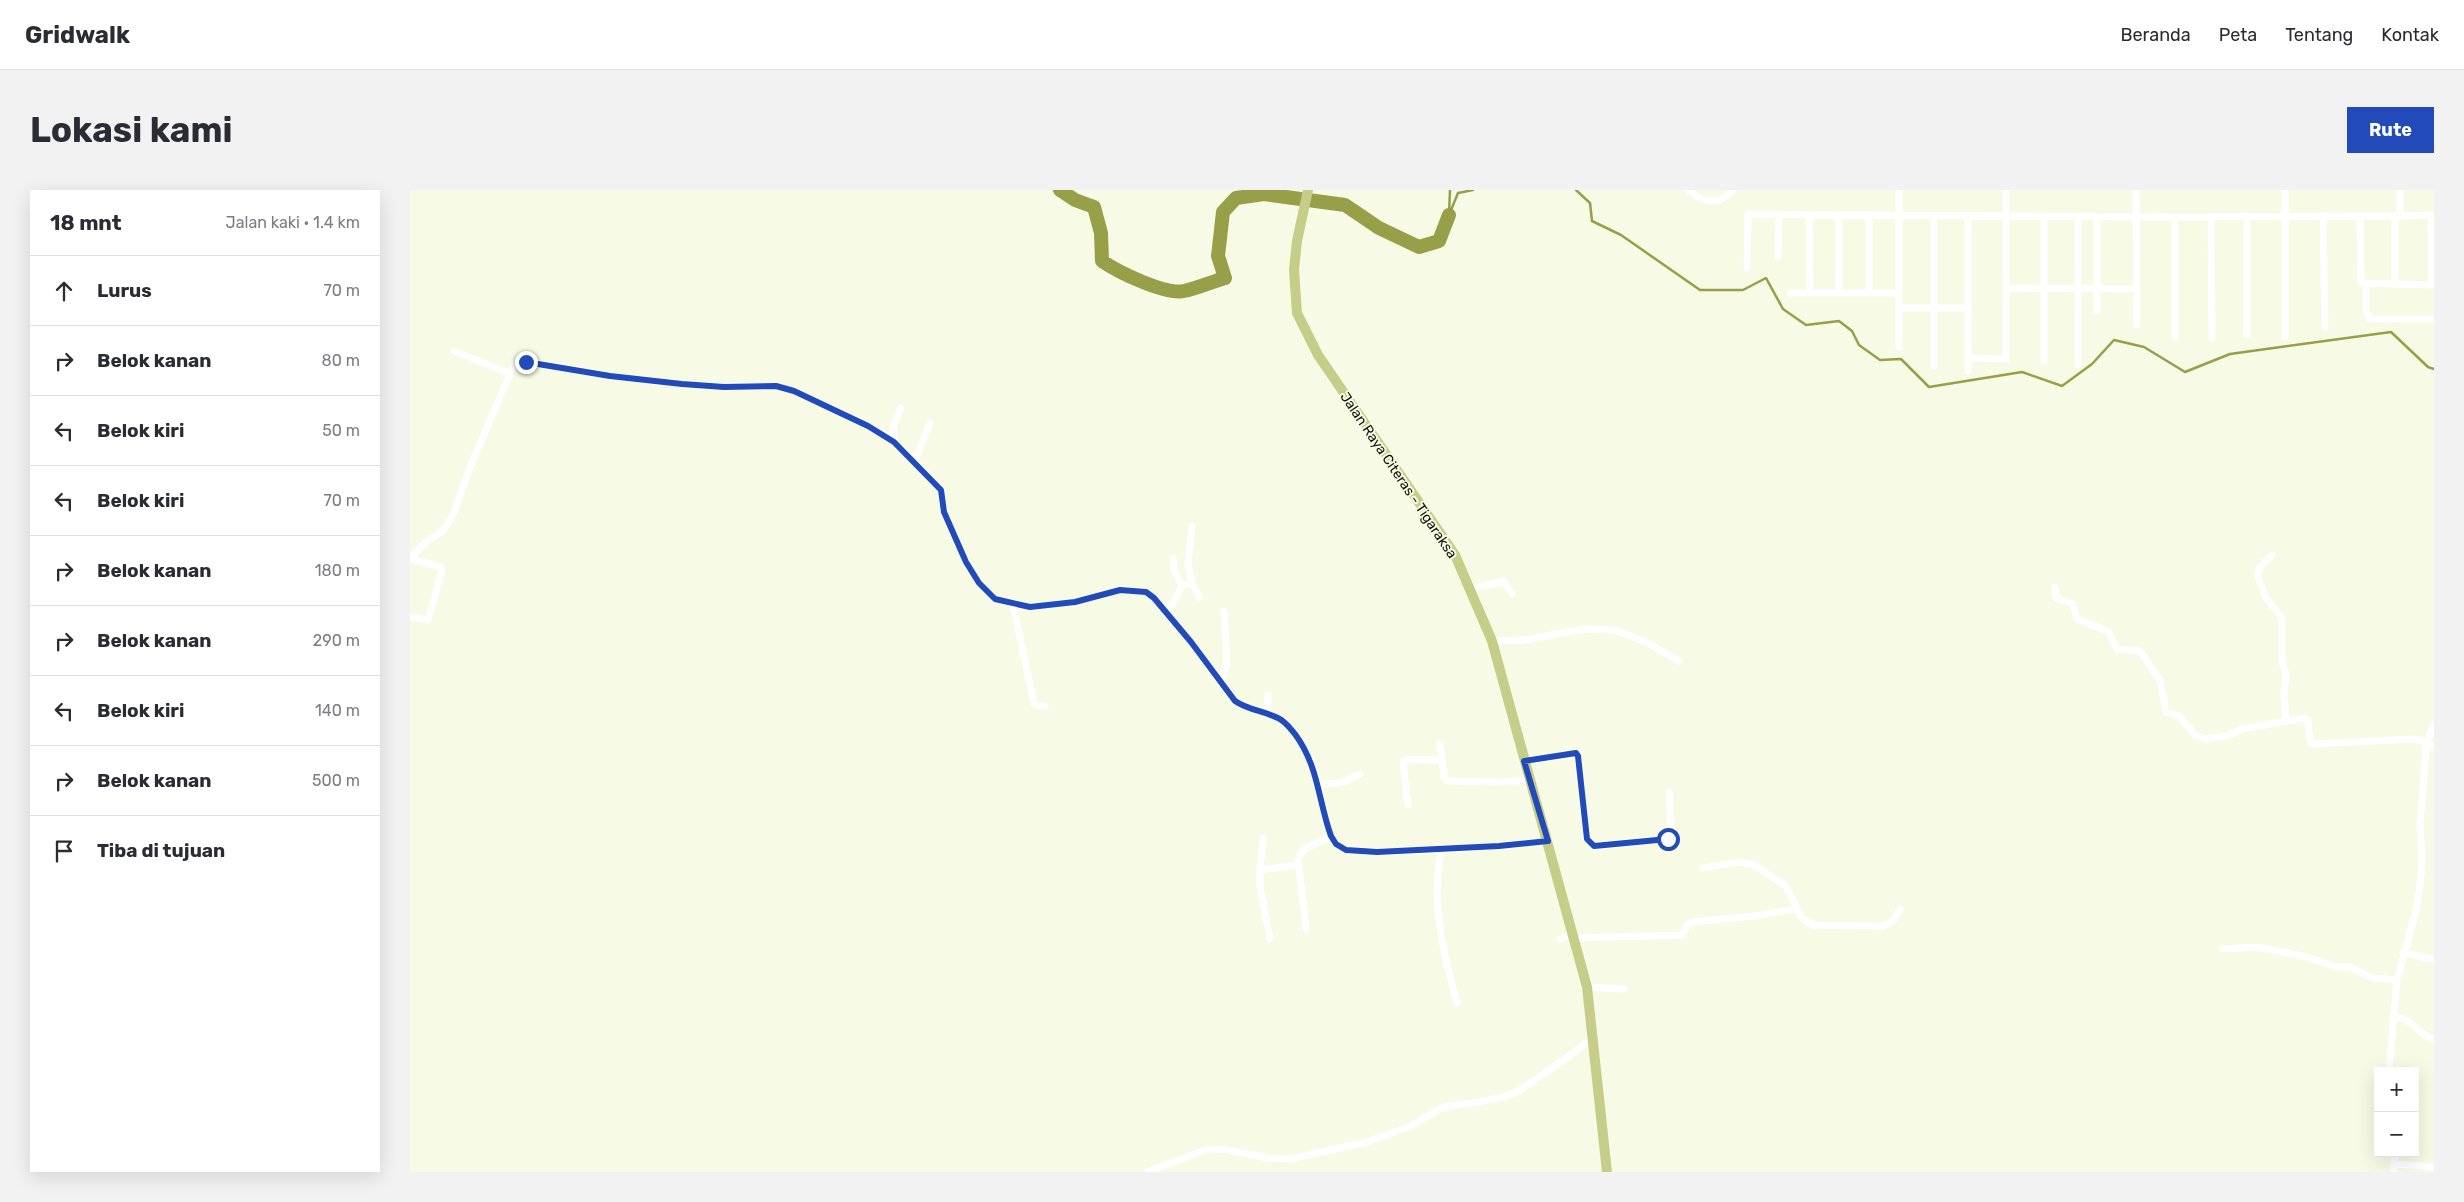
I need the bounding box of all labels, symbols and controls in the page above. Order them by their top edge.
text: Gridwalk [25,21,130,49]
text: Beranda [2120,24,2191,46]
text: Peta [2219,24,2257,46]
text: Tentang [2285,24,2353,46]
text: Kontak [2381,24,2439,46]
button: Rute [2347,107,2434,153]
text: Lokasi kami [30,109,233,151]
text: 18 mnt [50,210,122,235]
text: Jalan kaki · 1.4 km [226,213,360,232]
icon: ahead [50,277,78,305]
text: Lurus [97,279,152,302]
text: 70 m [323,281,360,300]
icon: right [50,347,78,375]
text: Belok kanan [97,349,212,372]
text: 80 m [322,351,360,370]
route end [515,351,538,374]
street label: Jalan Raya Citeras - Tigaraksa [1337,389,1461,562]
icon: left [50,417,78,445]
text: Belok kiri [97,419,184,442]
text: 50 m [322,421,360,440]
icon: left [50,487,78,515]
text: Belok kiri [97,489,184,512]
text: 70 m [323,491,360,510]
icon: right [50,557,78,585]
text: Belok kanan [97,559,212,582]
text: 180 m [315,561,360,580]
icon: right [50,627,78,655]
text: Belok kanan [97,629,212,652]
text: 290 m [313,631,360,650]
icon: left [50,697,78,725]
text: Belok kiri [97,699,184,722]
text: 140 m [315,701,360,720]
icon: right [50,767,78,795]
text: Belok kanan [97,769,212,792]
text: 500 m [312,771,360,790]
route start [1657,828,1680,851]
icon: arrive [50,837,78,865]
text: Tiba di tujuan [97,839,225,862]
map controls [2374,1067,2419,1157]
button: + [2374,1067,2419,1112]
button: − [2374,1112,2419,1157]

